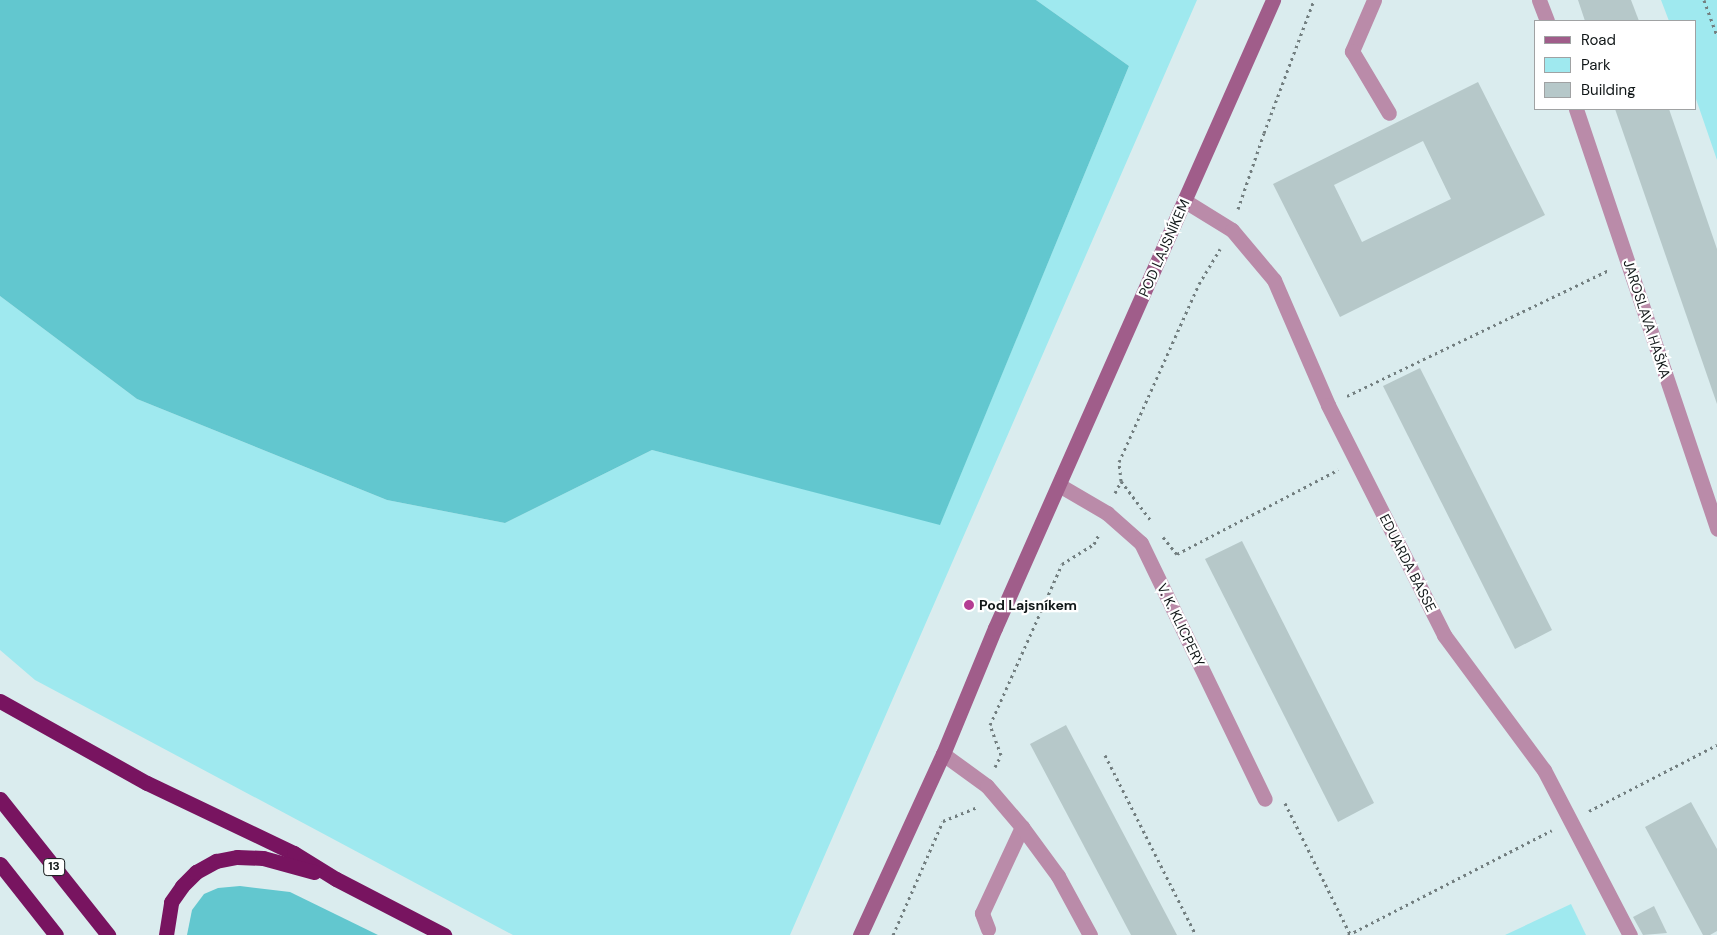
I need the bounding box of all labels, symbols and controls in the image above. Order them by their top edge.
legend [1534,20,1697,110]
text: Road [1581,30,1616,50]
text: Park [1581,55,1611,75]
text: Building [1581,80,1636,100]
street label: POD LAJSNÍKEM [1135,197,1193,299]
street label: JAROSLAVA HAŠKA [1620,257,1674,381]
street label: EDUARDA BASSE [1376,511,1440,615]
street label: V. K. KLICPERY [1154,581,1208,669]
place label: Pod Lajsníkem [979,597,1077,613]
marker: Pod Lajsníkem [963,599,975,611]
road number: 13 [43,858,65,876]

